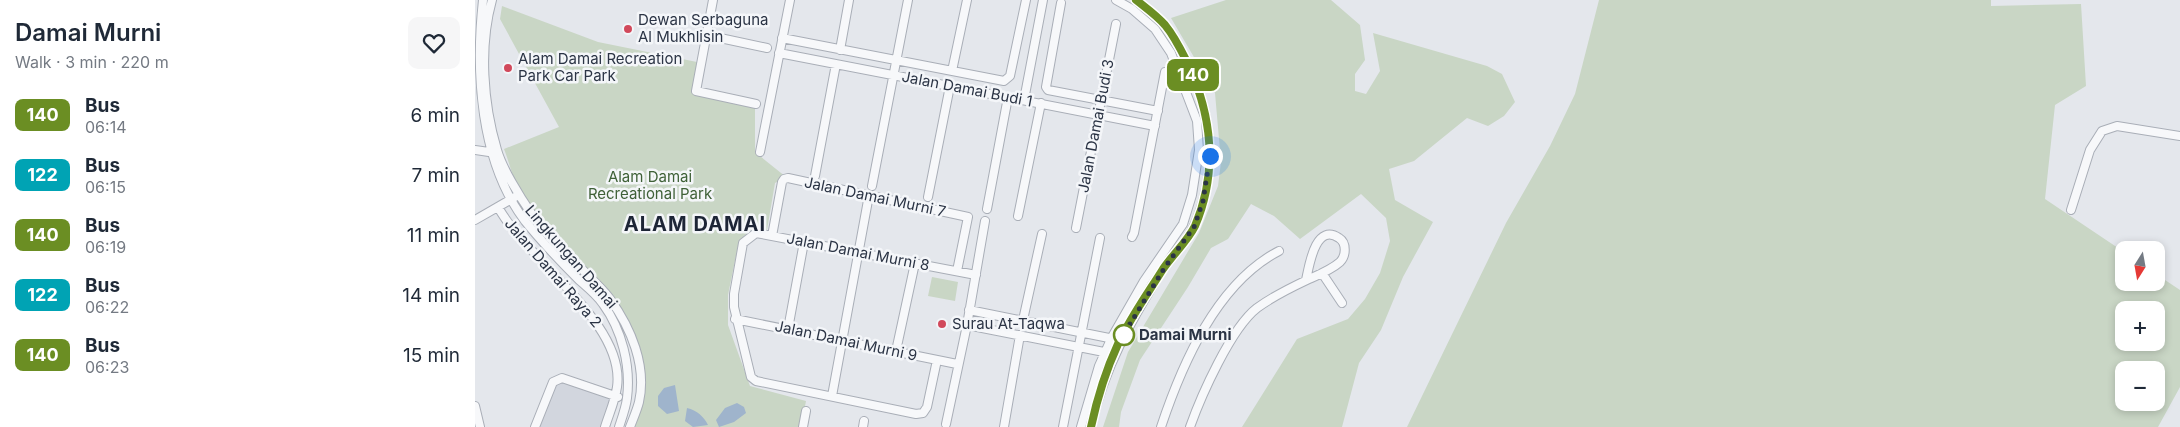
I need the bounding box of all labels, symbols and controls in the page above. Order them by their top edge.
place label: Dewan Serbaguna Al Mukhlisin [638,10,768,46]
button: heart [408,17,460,69]
text: Damai Murni [15,18,161,47]
marker: Dewan Serbaguna Al Mukhlisin [622,23,634,35]
place label: Alam Damai Recreation Park Car Park [518,49,682,85]
text: Walk · 3 min · 220 m [15,52,169,72]
street label: Jalan Damai Budi 3 [1073,57,1118,194]
line badge: 140 [1164,59,1222,91]
marker: Alam Damai Recreation Park Car Park [502,62,514,74]
text: 140 [1177,64,1209,85]
street label: Jalan Damai Budi 1 [900,67,1034,110]
text: Bus [85,94,120,117]
text: 140 [26,104,59,125]
text: 6 min [410,104,460,127]
text: 06:14 [85,117,126,137]
your location [1198,144,1223,169]
text: Bus [85,154,120,177]
text: 122 [27,164,58,185]
text: 7 min [411,164,460,187]
park label: Alam Damai Recreational Park [588,167,713,203]
street label: Jalan Damai Murni 7 [803,172,948,221]
text: 06:15 [85,177,126,197]
street label: Lingkungan Damai [521,201,622,312]
district label: ALAM DAMAI [624,212,766,236]
text: Bus [85,214,120,237]
street label: Jalan Damai Raya 2 [501,214,606,331]
text: 140 [26,224,59,245]
text: 11 min [407,224,460,247]
street label: Jalan Damai Murni 8 [785,228,931,275]
text: 06:19 [85,237,126,257]
north arrow [2115,241,2165,291]
map controls [2115,241,2165,411]
text: Bus [85,274,120,297]
text: 122 [27,284,58,305]
text: 14 min [402,284,460,307]
text: 06:22 [85,297,129,317]
button: + [2115,301,2165,351]
place label: Surau At-Taqwa [952,314,1065,333]
street label: Jalan Damai Murni 9 [773,316,919,365]
marker: Surau At-Taqwa [936,318,948,330]
marker: Damai Murni [1113,324,1135,346]
place label: Damai Murni [1139,325,1232,344]
text: Bus [85,334,120,357]
text: 140 [26,344,59,365]
text: 15 min [403,344,460,367]
text: 06:23 [85,357,129,377]
button: − [2115,361,2165,411]

